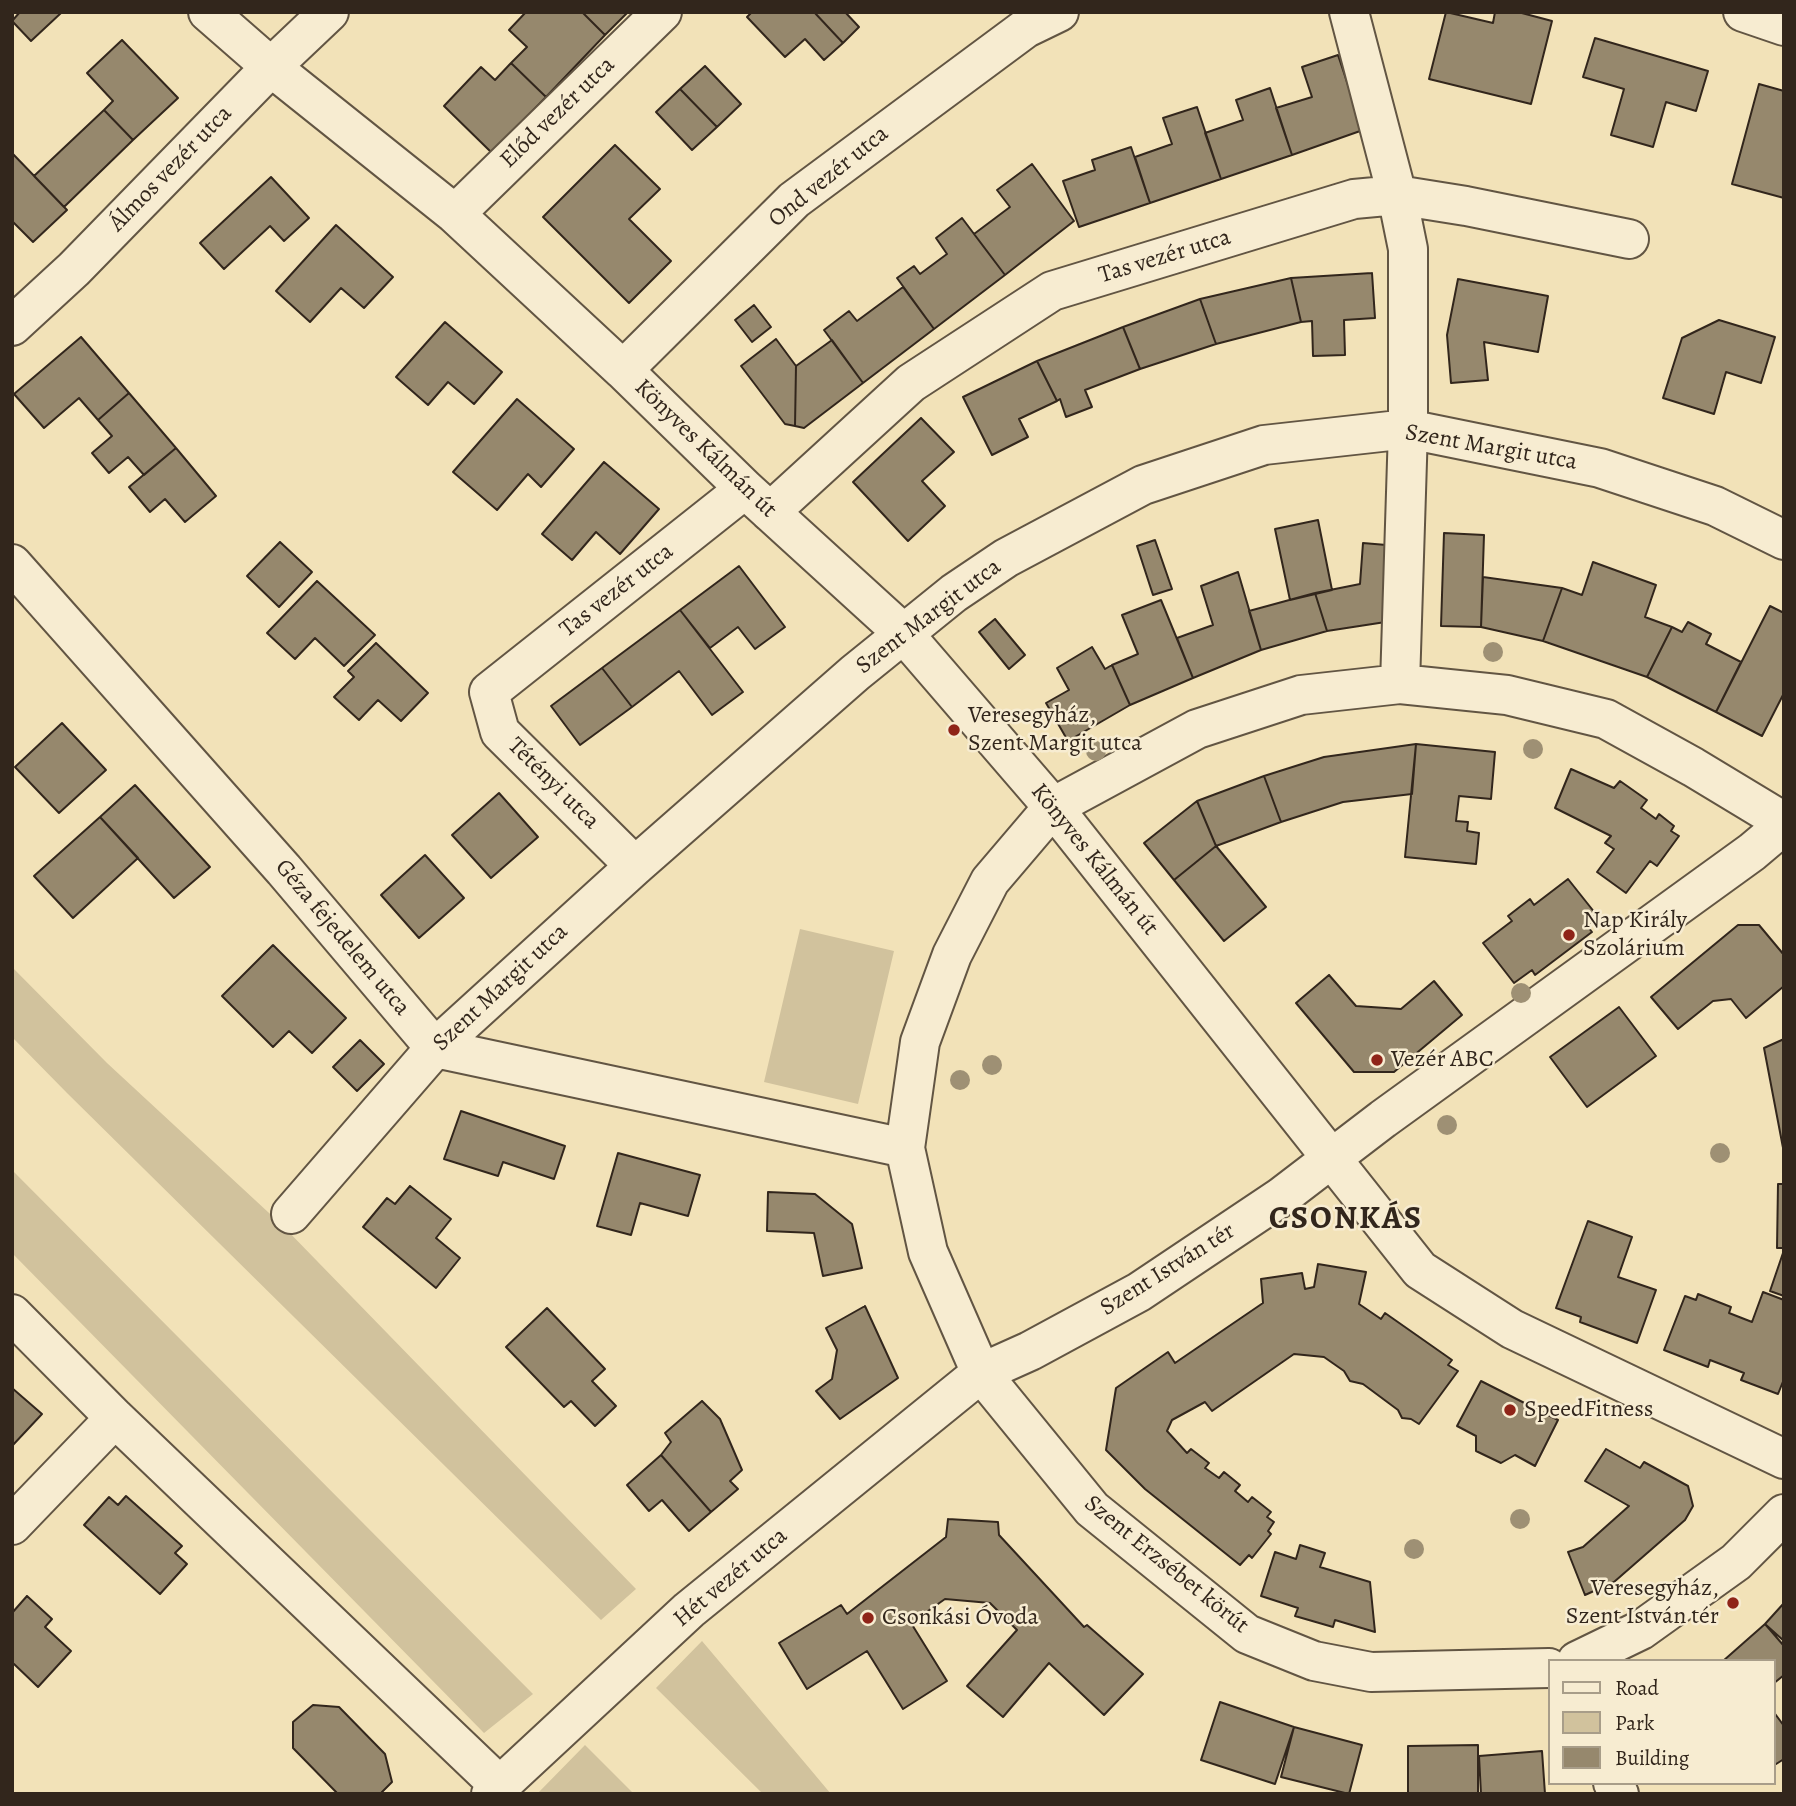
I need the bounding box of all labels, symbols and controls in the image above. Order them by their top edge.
street label: Előd vezér utca [495,51,621,175]
street label: Álmos vezér utca [103,100,239,238]
street label: Ond vezér utca [763,120,895,234]
street label: Tas vezér utca [1096,223,1234,291]
street label: Könyves Kálmán út [628,374,782,524]
street label: Szent Margit utca [1403,419,1579,477]
street label: Tas vezér utca [554,538,680,644]
street label: Szent Margit utca [851,553,1007,681]
place label: Veresegyház, Szent Margit utca [968,702,1142,758]
marker: Veresegyház, Szent Margit utca [946,722,962,738]
street label: Tétényi utca [501,732,605,836]
street label: Könyves Kálmán út [1024,778,1164,942]
street label: Géza fejedelem utca [268,854,416,1022]
place label: Nap Király Szolárium [1583,907,1687,963]
street label: Szent Margit utca [427,918,575,1058]
marker: Nap Király Szolárium [1561,927,1577,943]
place label: Vezér ABC [1391,1046,1494,1074]
marker: Vezér ABC [1369,1052,1385,1068]
district label: CSONKÁS [1270,1201,1422,1239]
street label: Szent István tér [1095,1217,1241,1323]
place label: SpeedFitness [1524,1396,1653,1424]
marker: SpeedFitness [1502,1402,1518,1418]
street label: Szent Erzsébet körút [1078,1490,1254,1640]
street label: Hét vezér utca [668,1522,794,1634]
place label: Veresegyház, Szent István tér [1566,1575,1719,1631]
marker: Veresegyház, Szent István tér [1725,1595,1741,1611]
place label: Csonkási Óvoda [882,1604,1039,1632]
marker: Csonkási Óvoda [860,1610,876,1626]
legend [1548,1659,1775,1785]
text: Road [1615,1674,1659,1702]
text: Park [1615,1709,1654,1737]
text: Building [1615,1744,1689,1772]

